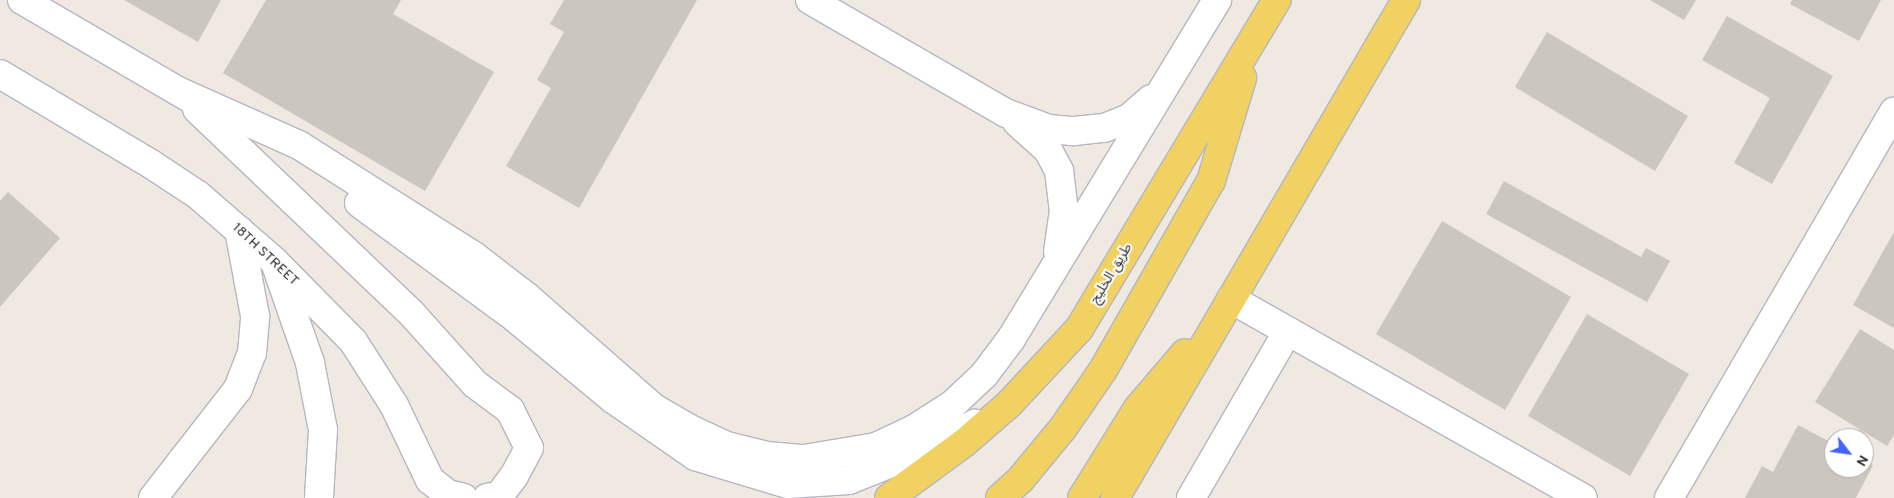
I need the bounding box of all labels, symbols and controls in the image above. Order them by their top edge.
street label: 18TH STREET [228,220,302,290]
street label: طريق الخليج [1087,241,1137,307]
north arrow [1824,428,1874,478]
text: N [1852,452,1871,469]

